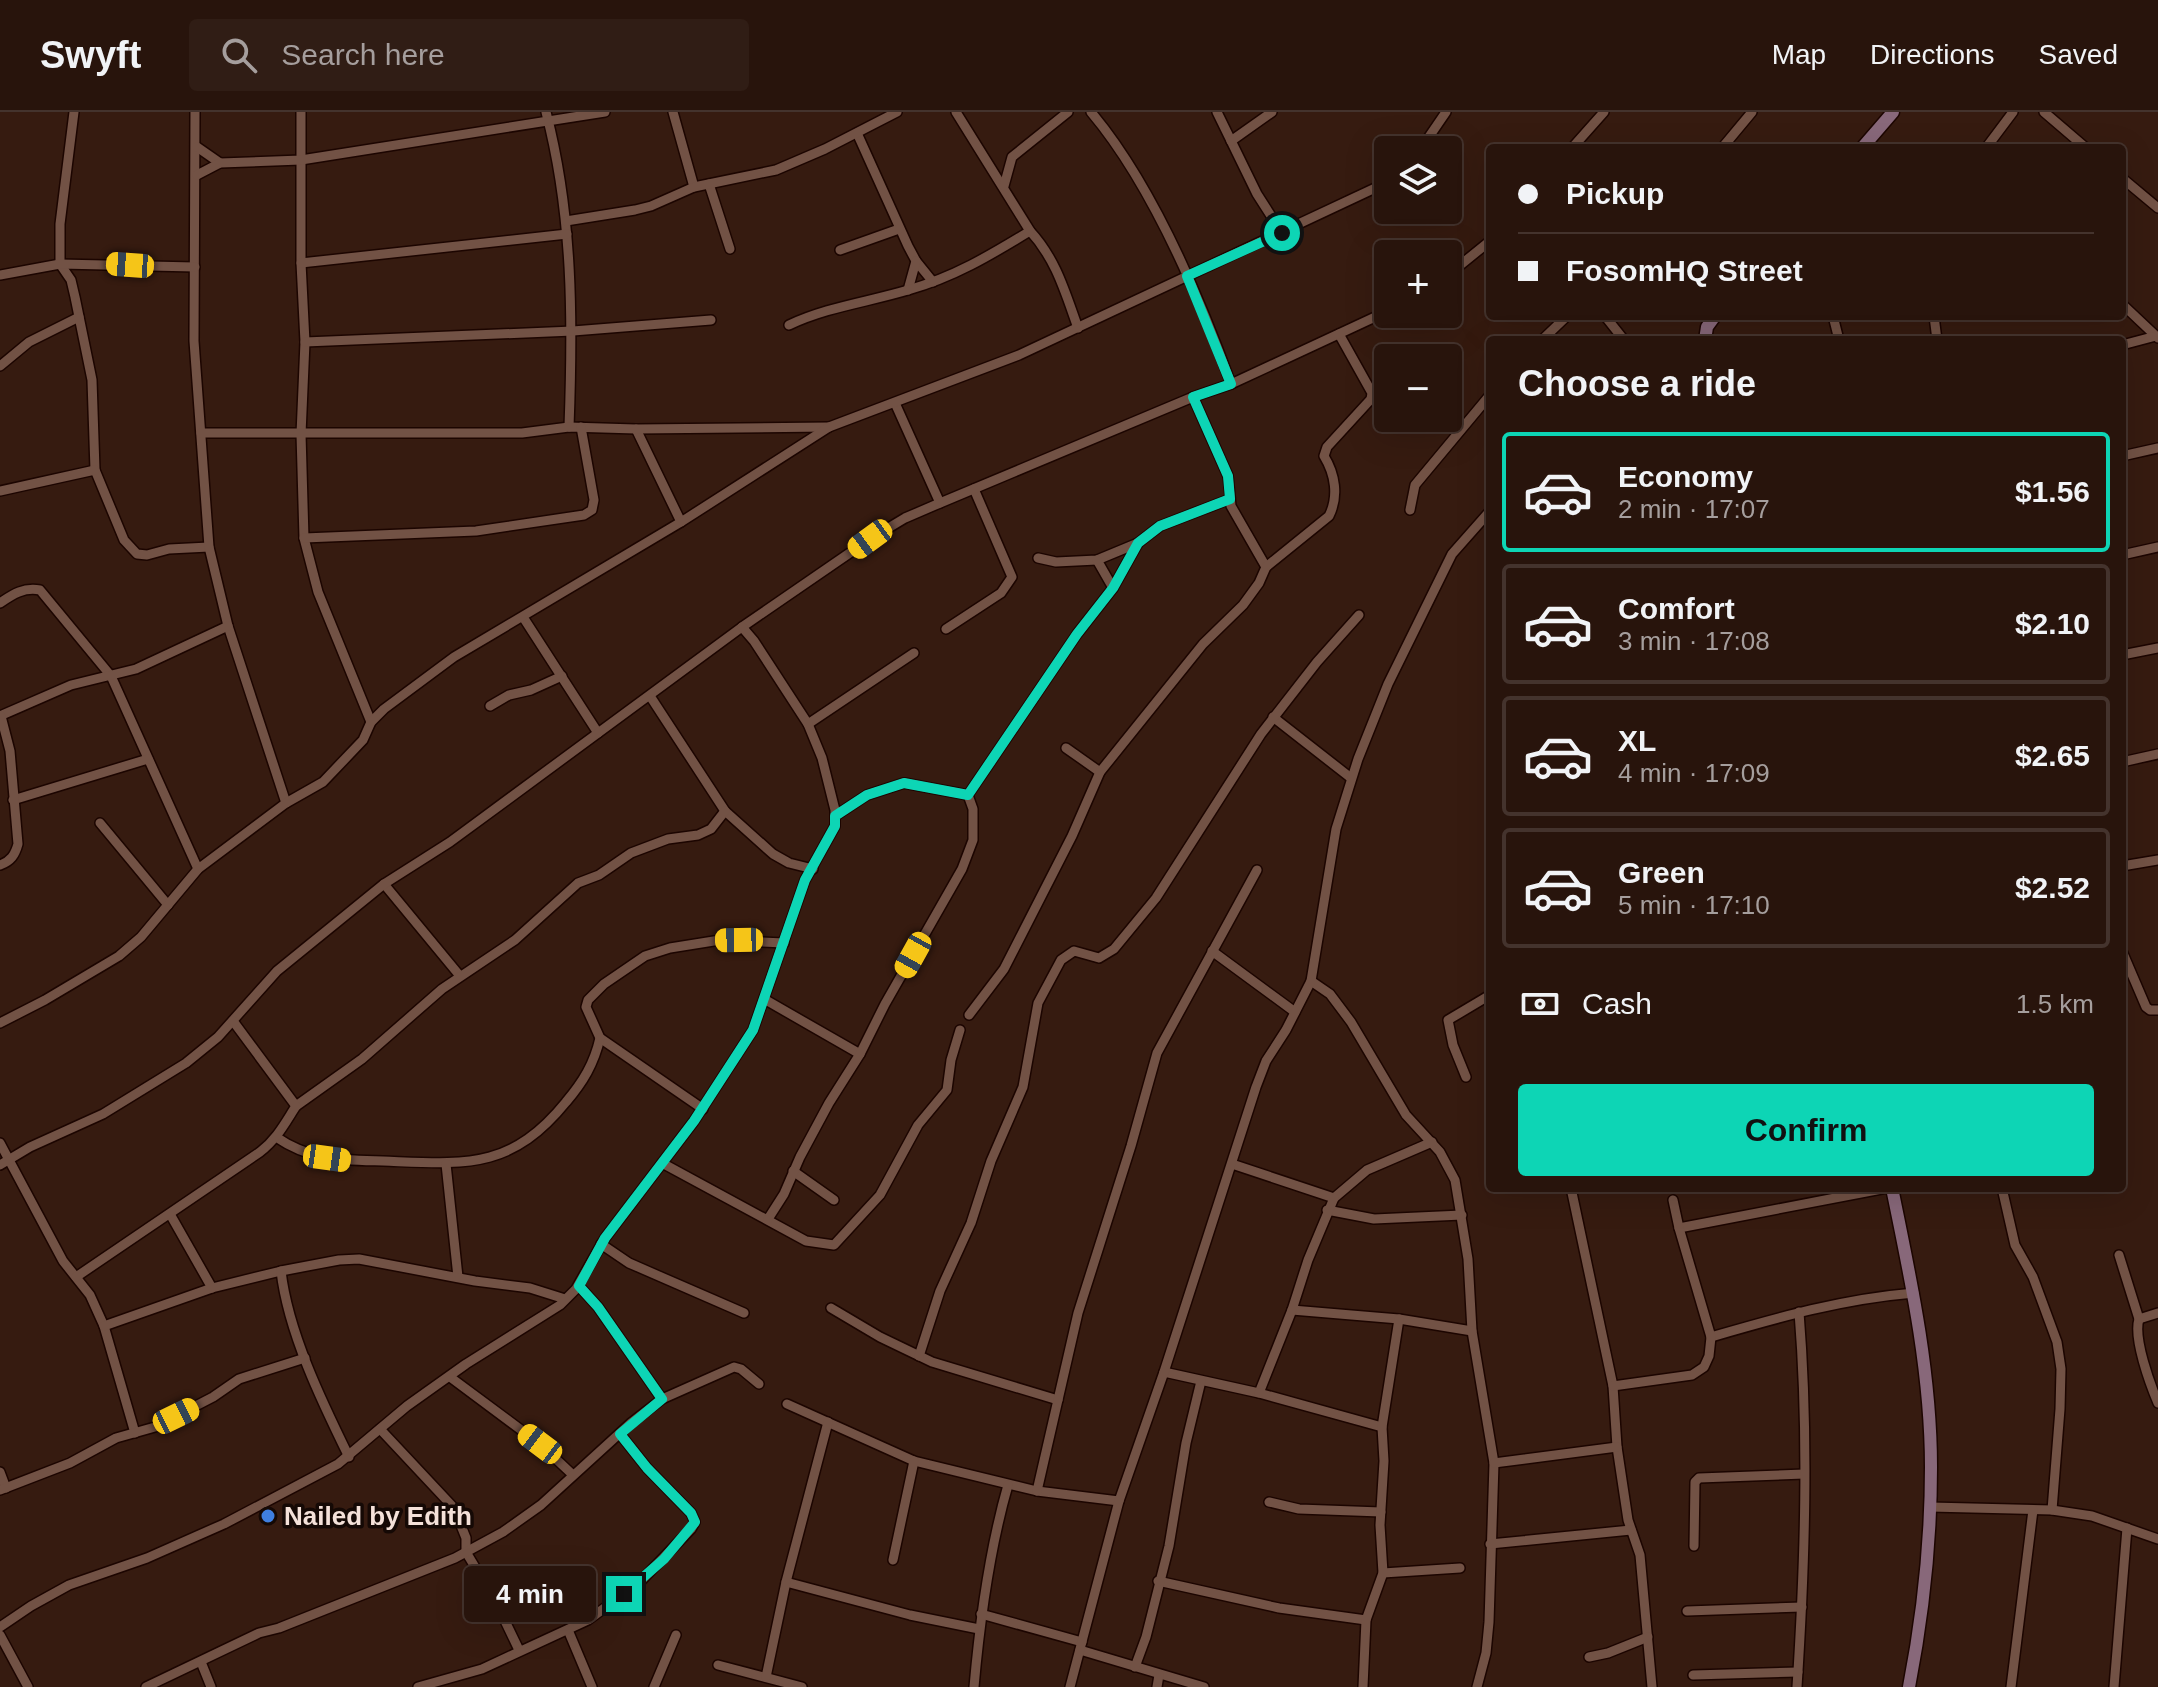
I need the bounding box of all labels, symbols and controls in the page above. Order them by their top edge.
search box [189,19,749,91]
icon: search [217,33,261,77]
text: Swyft [40,34,141,76]
text: Search here [281,38,445,71]
text: Map [1772,39,1826,70]
text: Directions [1870,39,1995,70]
text: Saved [2039,39,2118,70]
map controls [1374,136,1462,432]
button: layers [1374,136,1462,224]
text: Pickup [1566,177,1664,210]
route start [1264,215,1300,251]
button: + [1374,240,1462,328]
car [105,251,155,279]
text: FosomHQ Street [1566,254,1803,287]
button: − [1374,344,1462,432]
text: Choose a ride [1518,363,1756,404]
icon: car [1522,456,1594,528]
text: Economy [1618,460,1753,493]
text: $1.56 [2015,475,2090,508]
text: 2 min · 17:07 [1618,494,1770,524]
car [844,515,896,563]
icon: car [1522,588,1594,660]
text: Comfort [1618,592,1735,625]
text: $2.10 [2015,607,2090,640]
text: 3 min · 17:08 [1618,626,1770,656]
icon: car [1522,720,1594,792]
text: XL [1618,724,1656,757]
text: $2.65 [2015,739,2090,772]
text: 4 min · 17:09 [1618,758,1770,788]
icon: car [1522,852,1594,924]
text: Green [1618,856,1705,889]
text: $2.52 [2015,871,2090,904]
text: 5 min · 17:10 [1618,890,1770,920]
car [715,928,763,952]
car [891,928,935,982]
icon: cash [1518,982,1562,1026]
text: Cash [1582,987,1652,1020]
text: 1.5 km [2016,989,2094,1019]
button: Confirm [1518,1084,2094,1176]
car [302,1143,352,1173]
car [149,1395,203,1437]
car [514,1420,566,1468]
place label: Nailed by Edith [284,1501,472,1531]
marker: Nailed by Edith [259,1507,277,1525]
callout: 4 min [464,1566,596,1622]
route end [606,1576,642,1612]
text: 4 min [496,1579,564,1609]

